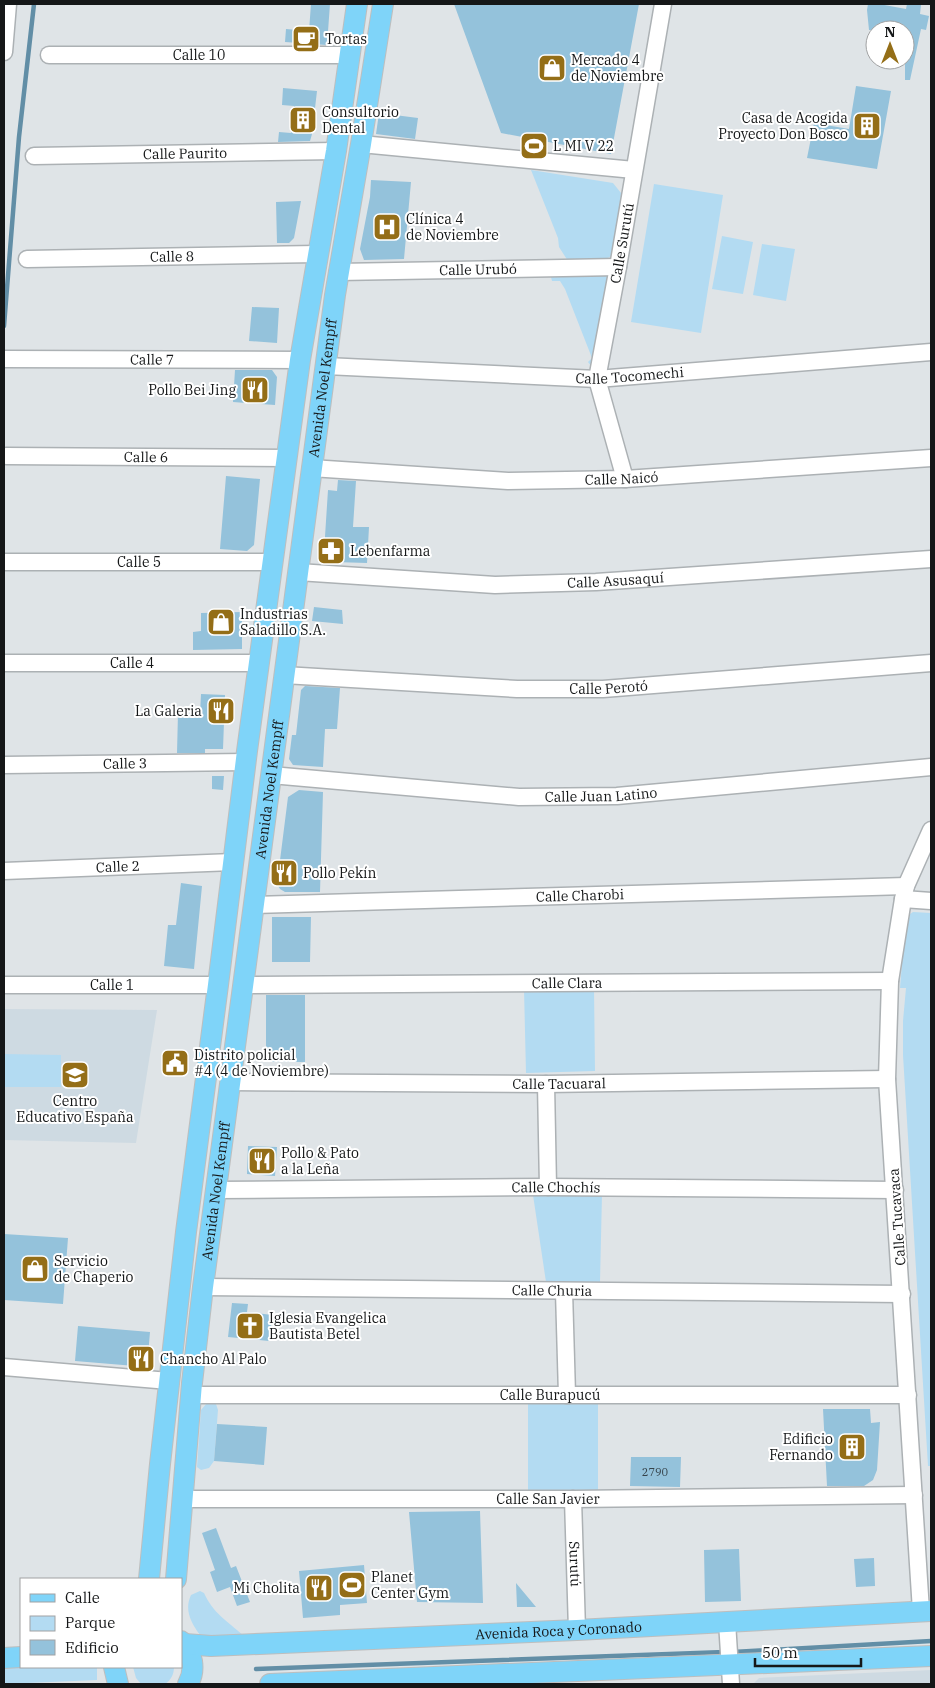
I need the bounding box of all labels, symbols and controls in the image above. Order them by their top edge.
north arrow [865,20,915,70]
text: N [884,23,896,41]
cafe icon: Tortas [291,24,321,54]
place label: Tortas [325,30,367,48]
street label: Calle 10 [173,46,225,64]
place label: Mercado 4 de Noviembre [571,51,664,85]
shop icon: Mercado 4 de Noviembre [537,53,567,83]
place label: Consultorio Dental [322,103,399,137]
building icon: Consultorio Dental [288,105,318,135]
place label: Casa de Acogida Proyecto Don Bosco [718,109,848,143]
building icon: Casa de Acogida Proyecto Don Bosco [852,111,882,141]
sports icon: L MI V 22 [519,131,549,161]
place label: L MI V 22 [553,137,614,155]
street label: Calle Paurito [143,144,227,163]
street label: Calle Surutú [606,201,638,285]
place label: Clínica 4 de Noviembre [406,210,499,244]
hospital icon: Clínica 4 de Noviembre [372,212,402,242]
street label: Calle 8 [150,247,194,266]
street label: Calle Urubó [439,260,517,279]
street label: Avenida Noel Kempff [304,317,341,458]
street label: Calle 7 [130,350,174,369]
street label: Calle Tocomechi [575,363,684,388]
restaurant icon: Pollo Bei Jing [240,375,270,405]
place label: Pollo Bei Jing [148,381,236,399]
street label: Calle 6 [124,448,168,466]
street label: Calle Naicó [585,468,659,489]
pharmacy icon: Lebenfarma [316,536,346,566]
place label: Lebenfarma [350,542,431,560]
street label: Calle 5 [117,553,161,571]
street label: Calle Asusaquí [567,568,664,592]
place label: Industrias Saladillo S.A. [240,605,326,639]
shop icon: Industrias Saladillo S.A. [206,607,236,637]
street label: Calle 4 [110,654,154,672]
street label: Calle Perotó [569,676,649,698]
restaurant icon: La Galeria [206,696,236,726]
place label: La Galeria [135,702,202,720]
street label: Avenida Noel Kempff [251,718,287,860]
street label: Calle 3 [103,754,147,773]
street label: Calle Juan Latino [545,783,658,806]
street label: Calle 2 [95,857,140,876]
restaurant icon: Pollo Pekín [269,858,299,888]
place label: Pollo Pekín [303,864,376,882]
street label: Calle Charobi [536,885,624,906]
street label: Calle Clara [532,974,603,992]
street label: Calle 1 [90,976,134,994]
place label: Distrito policial #4 (4 de Noviembre) [194,1046,329,1080]
public building icon: Distrito policial #4 (4 de Noviembre) [160,1048,190,1078]
school or university icon: Centro Educativo España [60,1060,90,1090]
street label: Calle Tacuaral [512,1074,606,1093]
place label: Centro Educativo España [16,1092,134,1126]
street label: Avenida Noel Kempff [198,1120,234,1261]
place label: Pollo & Pato a la Leña [281,1144,359,1178]
restaurant icon: Pollo & Pato a la Leña [247,1146,277,1176]
street label: Calle Tucavaca [885,1167,909,1266]
street label: Calle Chochís [511,1178,601,1196]
place label: Servicio de Chaperio [54,1252,134,1286]
shop icon: Servicio de Chaperio [20,1254,50,1284]
street label: Calle Churia [512,1281,593,1300]
place label: Iglesia Evangelica Bautista Betel [269,1309,387,1343]
church icon: Iglesia Evangelica Bautista Betel [235,1311,265,1341]
restaurant icon: Chancho Al Palo [126,1344,156,1374]
place label: Chancho Al Palo [160,1350,267,1368]
street label: Calle Burapucú [500,1386,601,1404]
place label: Edificio Fernando [769,1430,833,1464]
building icon: Edificio Fernando [837,1432,867,1462]
house number: 2790 [642,1465,669,1479]
street label: Calle San Javier [496,1490,601,1508]
street label: Surutú [565,1541,585,1587]
place label: Planet Center Gym [371,1568,449,1602]
sports icon: Planet Center Gym [337,1570,367,1600]
restaurant icon: Mi Cholita [304,1573,334,1603]
legend [20,1578,182,1668]
place label: Mi Cholita [233,1579,300,1597]
text: Calle [65,1588,100,1607]
text: Parque [65,1613,115,1632]
street label: Avenida Roca y Coronado [475,1618,643,1643]
scale bar [755,1636,861,1668]
text: Edificio [65,1638,119,1657]
text: 50 m [762,1643,798,1662]

